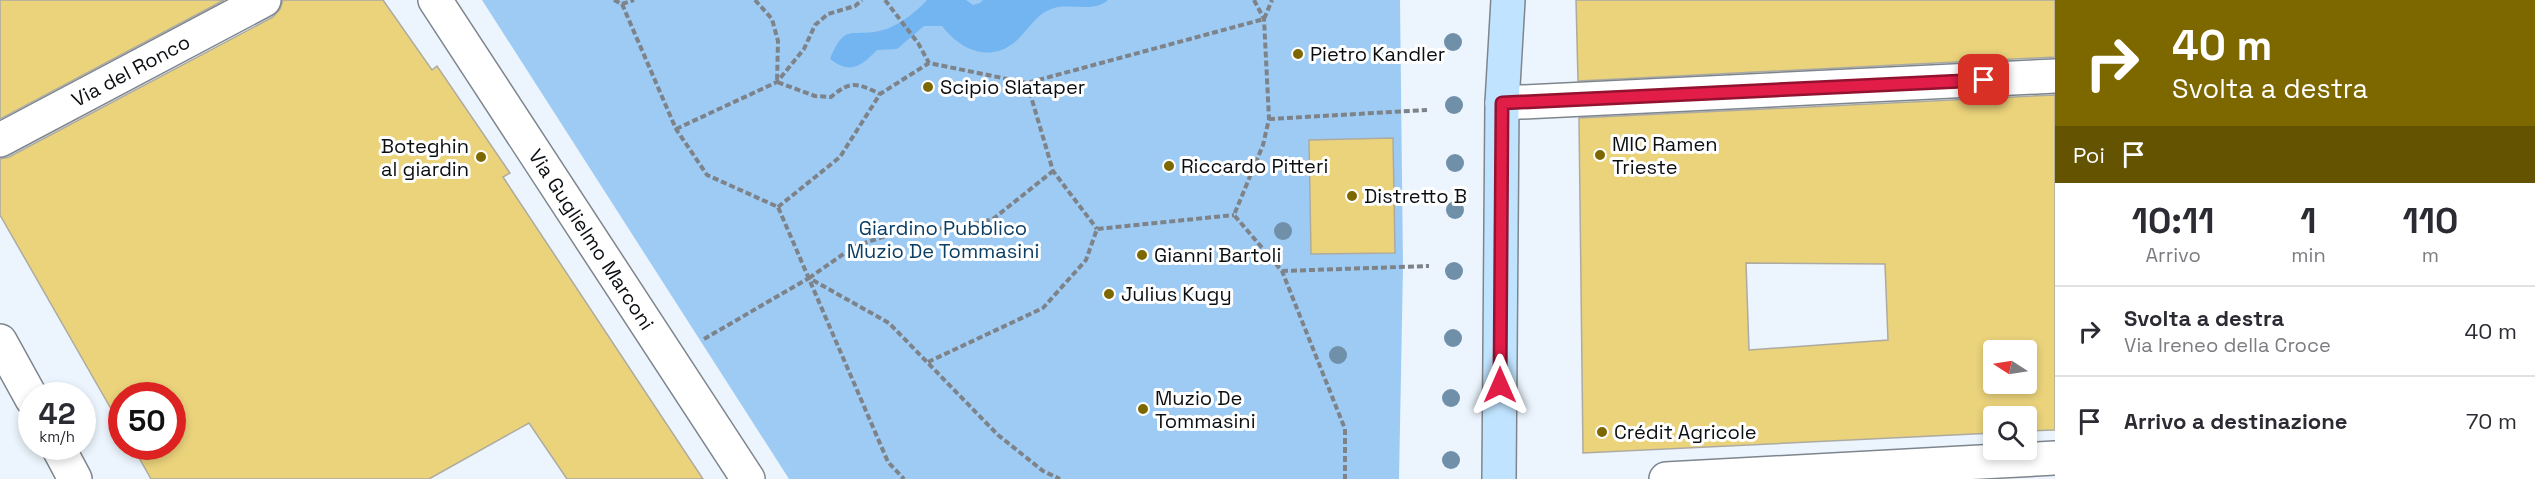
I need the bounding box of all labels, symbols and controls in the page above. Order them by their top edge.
text: 40 m [2172,19,2272,72]
icon: right [2073,24,2151,102]
street label: Via del Ronco [67,29,194,113]
place label: Pietro Kandler [1310,41,1445,67]
marker: Pietro Kandler [1291,47,1305,61]
pin [1958,54,2009,105]
icon: arrive [1967,63,2000,96]
text: Svolta a destra [2172,71,2368,106]
place label: Scipio Slataper [940,74,1085,100]
marker: Scipio Slataper [921,80,935,94]
place label: MIC Ramen Trieste [1612,131,1718,180]
place label: Boteghin al giardin [381,133,469,182]
icon: arrive [2117,138,2150,171]
text: Poi [2073,141,2105,169]
street label: Via Guglielmo Marconi [523,144,660,335]
marker: MIC Ramen Trieste [1593,148,1607,162]
marker: Boteghin al giardin [474,150,488,164]
place label: Riccardo Pitteri [1181,153,1328,179]
marker: Riccardo Pitteri [1162,159,1176,173]
place label: Distretto B [1364,183,1467,209]
marker: Distretto B [1345,189,1359,203]
text: 10:11 [2132,198,2215,244]
text: 1 [2300,198,2317,244]
text: 110 [2402,198,2458,244]
park label: Giardino Pubblico Muzio De Tommasini [847,215,1039,264]
place label: Gianni Bartoli [1154,242,1281,268]
text: Arrivo [2146,242,2201,268]
text: min [2291,242,2326,268]
text: m [2422,242,2439,268]
marker: Gianni Bartoli [1135,248,1149,262]
place label: Julius Kugy [1121,281,1232,307]
marker: Julius Kugy [1102,287,1116,301]
text: Svolta a destra [2124,304,2284,332]
icon: right [2073,315,2106,348]
text: 40 m [2465,317,2517,345]
text: Via Ireneo della Croce [2124,332,2331,358]
north arrow [1983,340,2037,394]
map controls [1983,340,2037,460]
position arrow [1468,353,1532,417]
speed limit sign: 50 [108,382,186,460]
place label: Muzio De Tommasini [1155,385,1256,434]
text: 42 [39,394,75,433]
marker: Muzio De Tommasini [1136,402,1150,416]
icon: arrive [2073,405,2106,438]
button: search [1983,406,2037,460]
text: Arrivo a destinazione [2124,407,2347,435]
text: 70 m [2466,407,2517,435]
place label: Crédit Agricole [1614,419,1757,445]
marker: Crédit Agricole [1595,425,1609,439]
text: km/h [39,427,75,446]

